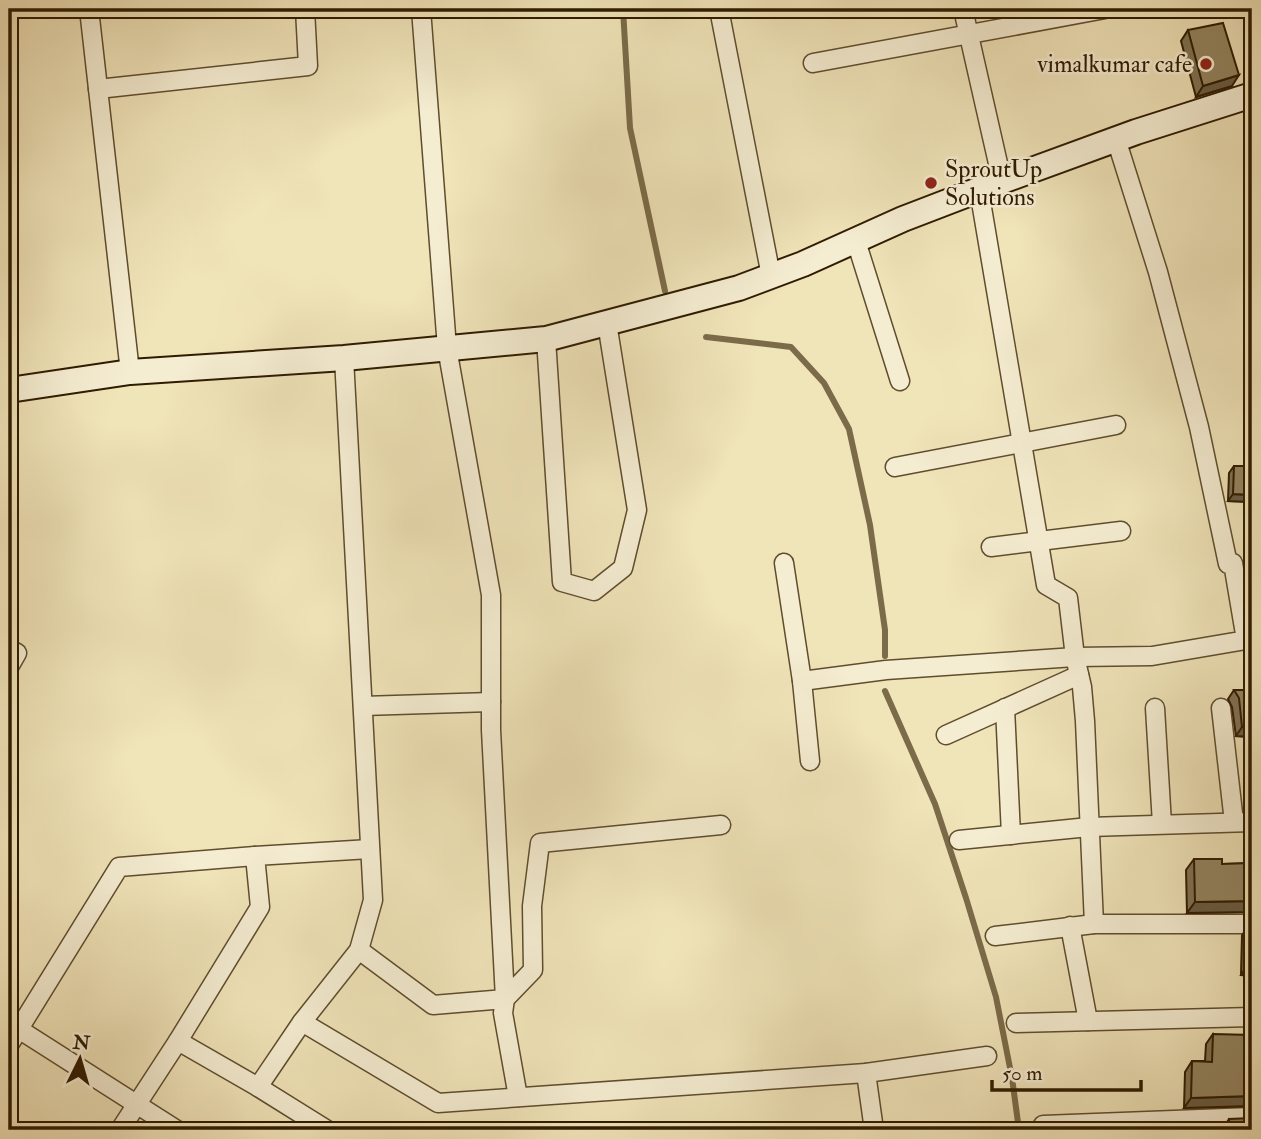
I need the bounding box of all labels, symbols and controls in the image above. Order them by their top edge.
place label: vimalkumar cafe [1036,49,1192,80]
marker: vimalkumar cafe [1198,56,1214,72]
place label: SproutUp Solutions [945,154,1042,213]
marker: SproutUp Solutions [923,175,939,191]
north arrow [46,1024,116,1094]
text: N [71,1030,92,1056]
scale bar [992,1048,1140,1092]
text: 50 m [1002,1060,1043,1087]

